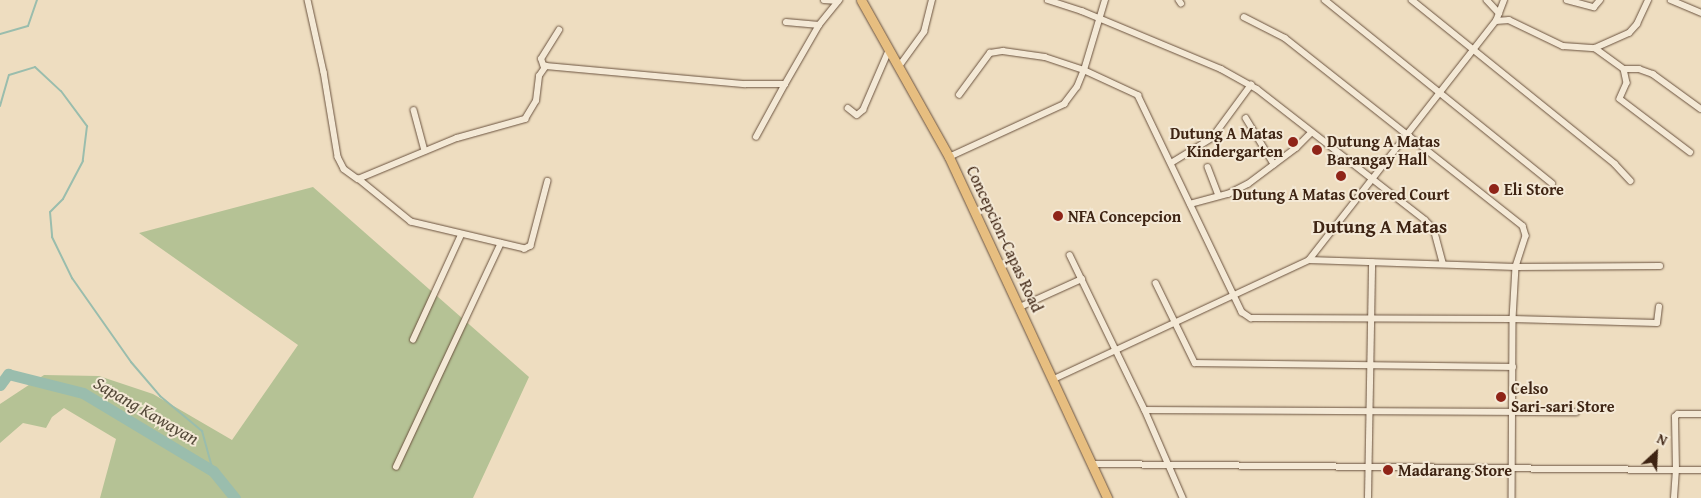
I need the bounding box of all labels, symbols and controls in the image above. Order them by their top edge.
place label: Dutung A Matas Kindergarten [1170,123,1283,161]
place label: Dutung A Matas Barangay Hall [1327,131,1440,169]
marker: Dutung A Matas Kindergarten [1287,136,1299,148]
marker: Dutung A Matas Barangay Hall [1311,144,1323,156]
street label: Concepcion-Capas Road [963,163,1047,315]
marker: Dutung A Matas Covered Court [1335,170,1347,182]
place label: Eli Store [1504,179,1564,199]
marker: Eli Store [1488,183,1500,195]
place label: Dutung A Matas Covered Court [1232,184,1450,204]
place label: NFA Concepcion [1068,206,1181,226]
marker: NFA Concepcion [1052,210,1064,222]
district label: Dutung A Matas [1313,216,1447,238]
water label: Sapang Kawayan [90,372,202,450]
place label: Celso Sari-sari Store [1511,378,1615,416]
marker: Celso Sari-sari Store [1495,391,1507,403]
north arrow [1631,428,1681,478]
text: N [1654,428,1671,450]
place label: Madarang Store [1398,460,1512,480]
marker: Madarang Store [1382,464,1394,476]

